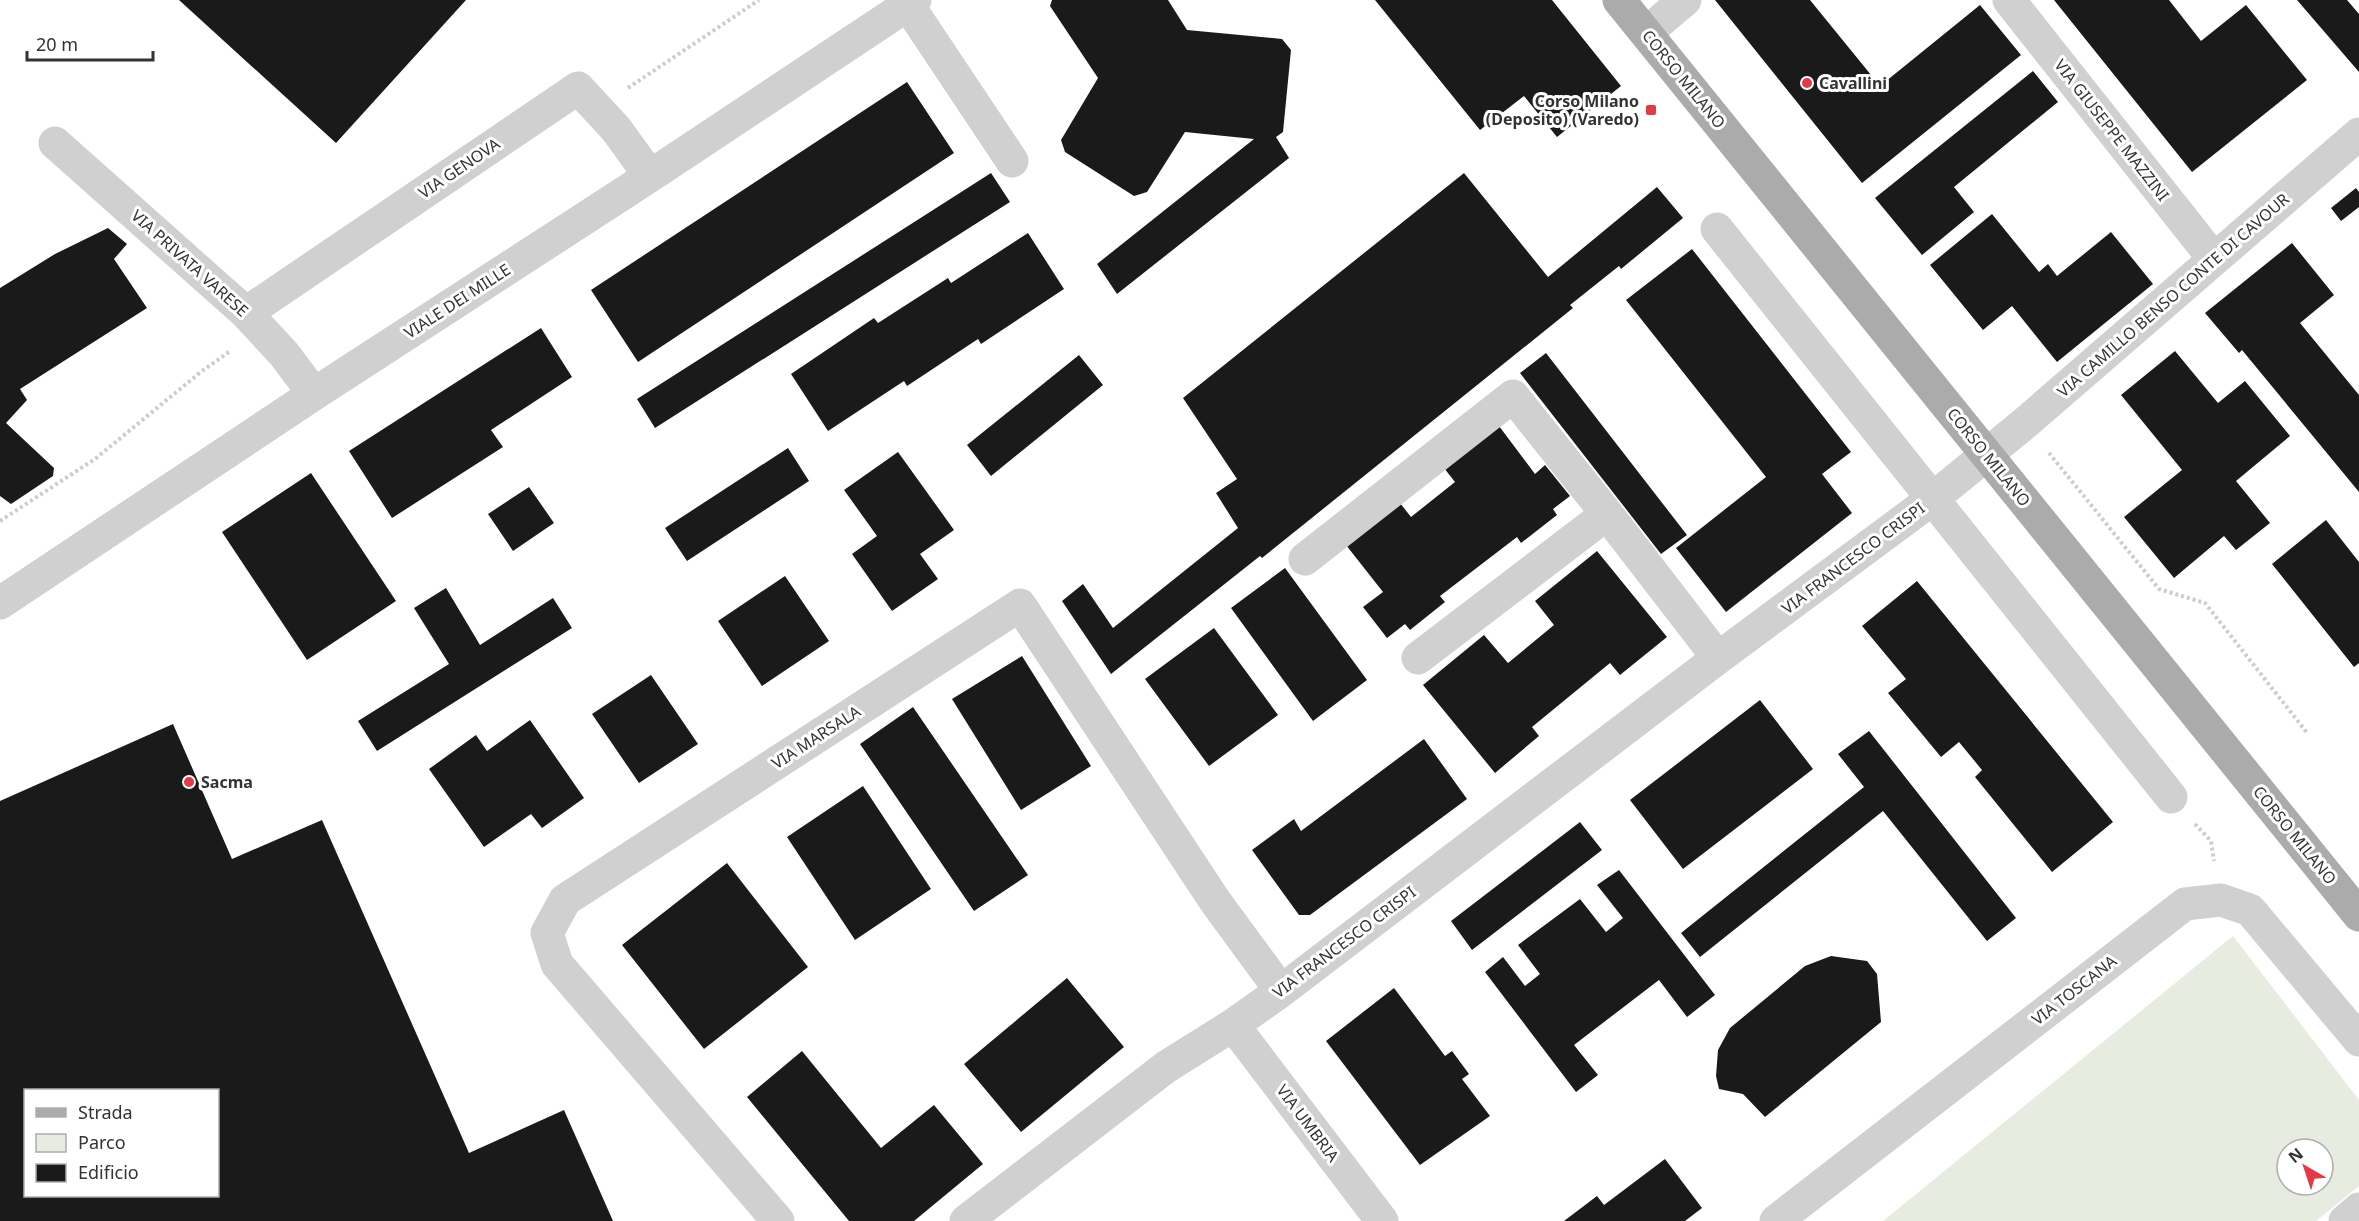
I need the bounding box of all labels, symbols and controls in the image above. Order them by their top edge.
scale bar [27,24,153,62]
street label: CORSO MILANO [1637,25,1731,133]
text: 20 m [36,32,78,56]
street label: VIA GIUSEPPE MAZZINI [2050,55,2174,205]
place label: Cavallini [1819,72,1887,94]
marker: Cavallini [1800,76,1814,90]
place label: Corso Milano (Deposito) (Varedo) [1486,90,1639,130]
marker: Corso Milano (Deposito) (Varedo) [1644,103,1658,117]
street label: VIA GENOVA [414,132,505,203]
street label: VIA CAMILLO BENSO CONTE DI CAVOUR [2052,188,2294,402]
street label: VIA PRIVATA VARESE [127,205,253,321]
street label: VIALE DEI MILLE [400,258,514,344]
street label: CORSO MILANO [1942,403,2036,511]
street label: VIA FRANCESCO CRISPI [1777,497,1929,619]
street label: VIA MARSALA [767,700,865,774]
place label: Sacma [201,771,253,793]
marker: Sacma [182,775,196,789]
street label: CORSO MILANO [2248,781,2342,889]
street label: VIA FRANCESCO CRISPI [1268,881,1420,1003]
street label: VIA TOSCANA [2027,949,2122,1030]
street label: VIA UMBRIA [1272,1080,1345,1167]
legend [24,1089,219,1197]
text: Strada [78,1100,133,1124]
text: Parco [78,1130,126,1154]
north arrow [2275,1137,2335,1197]
text: N [2284,1143,2308,1168]
text: Edificio [78,1160,139,1184]

